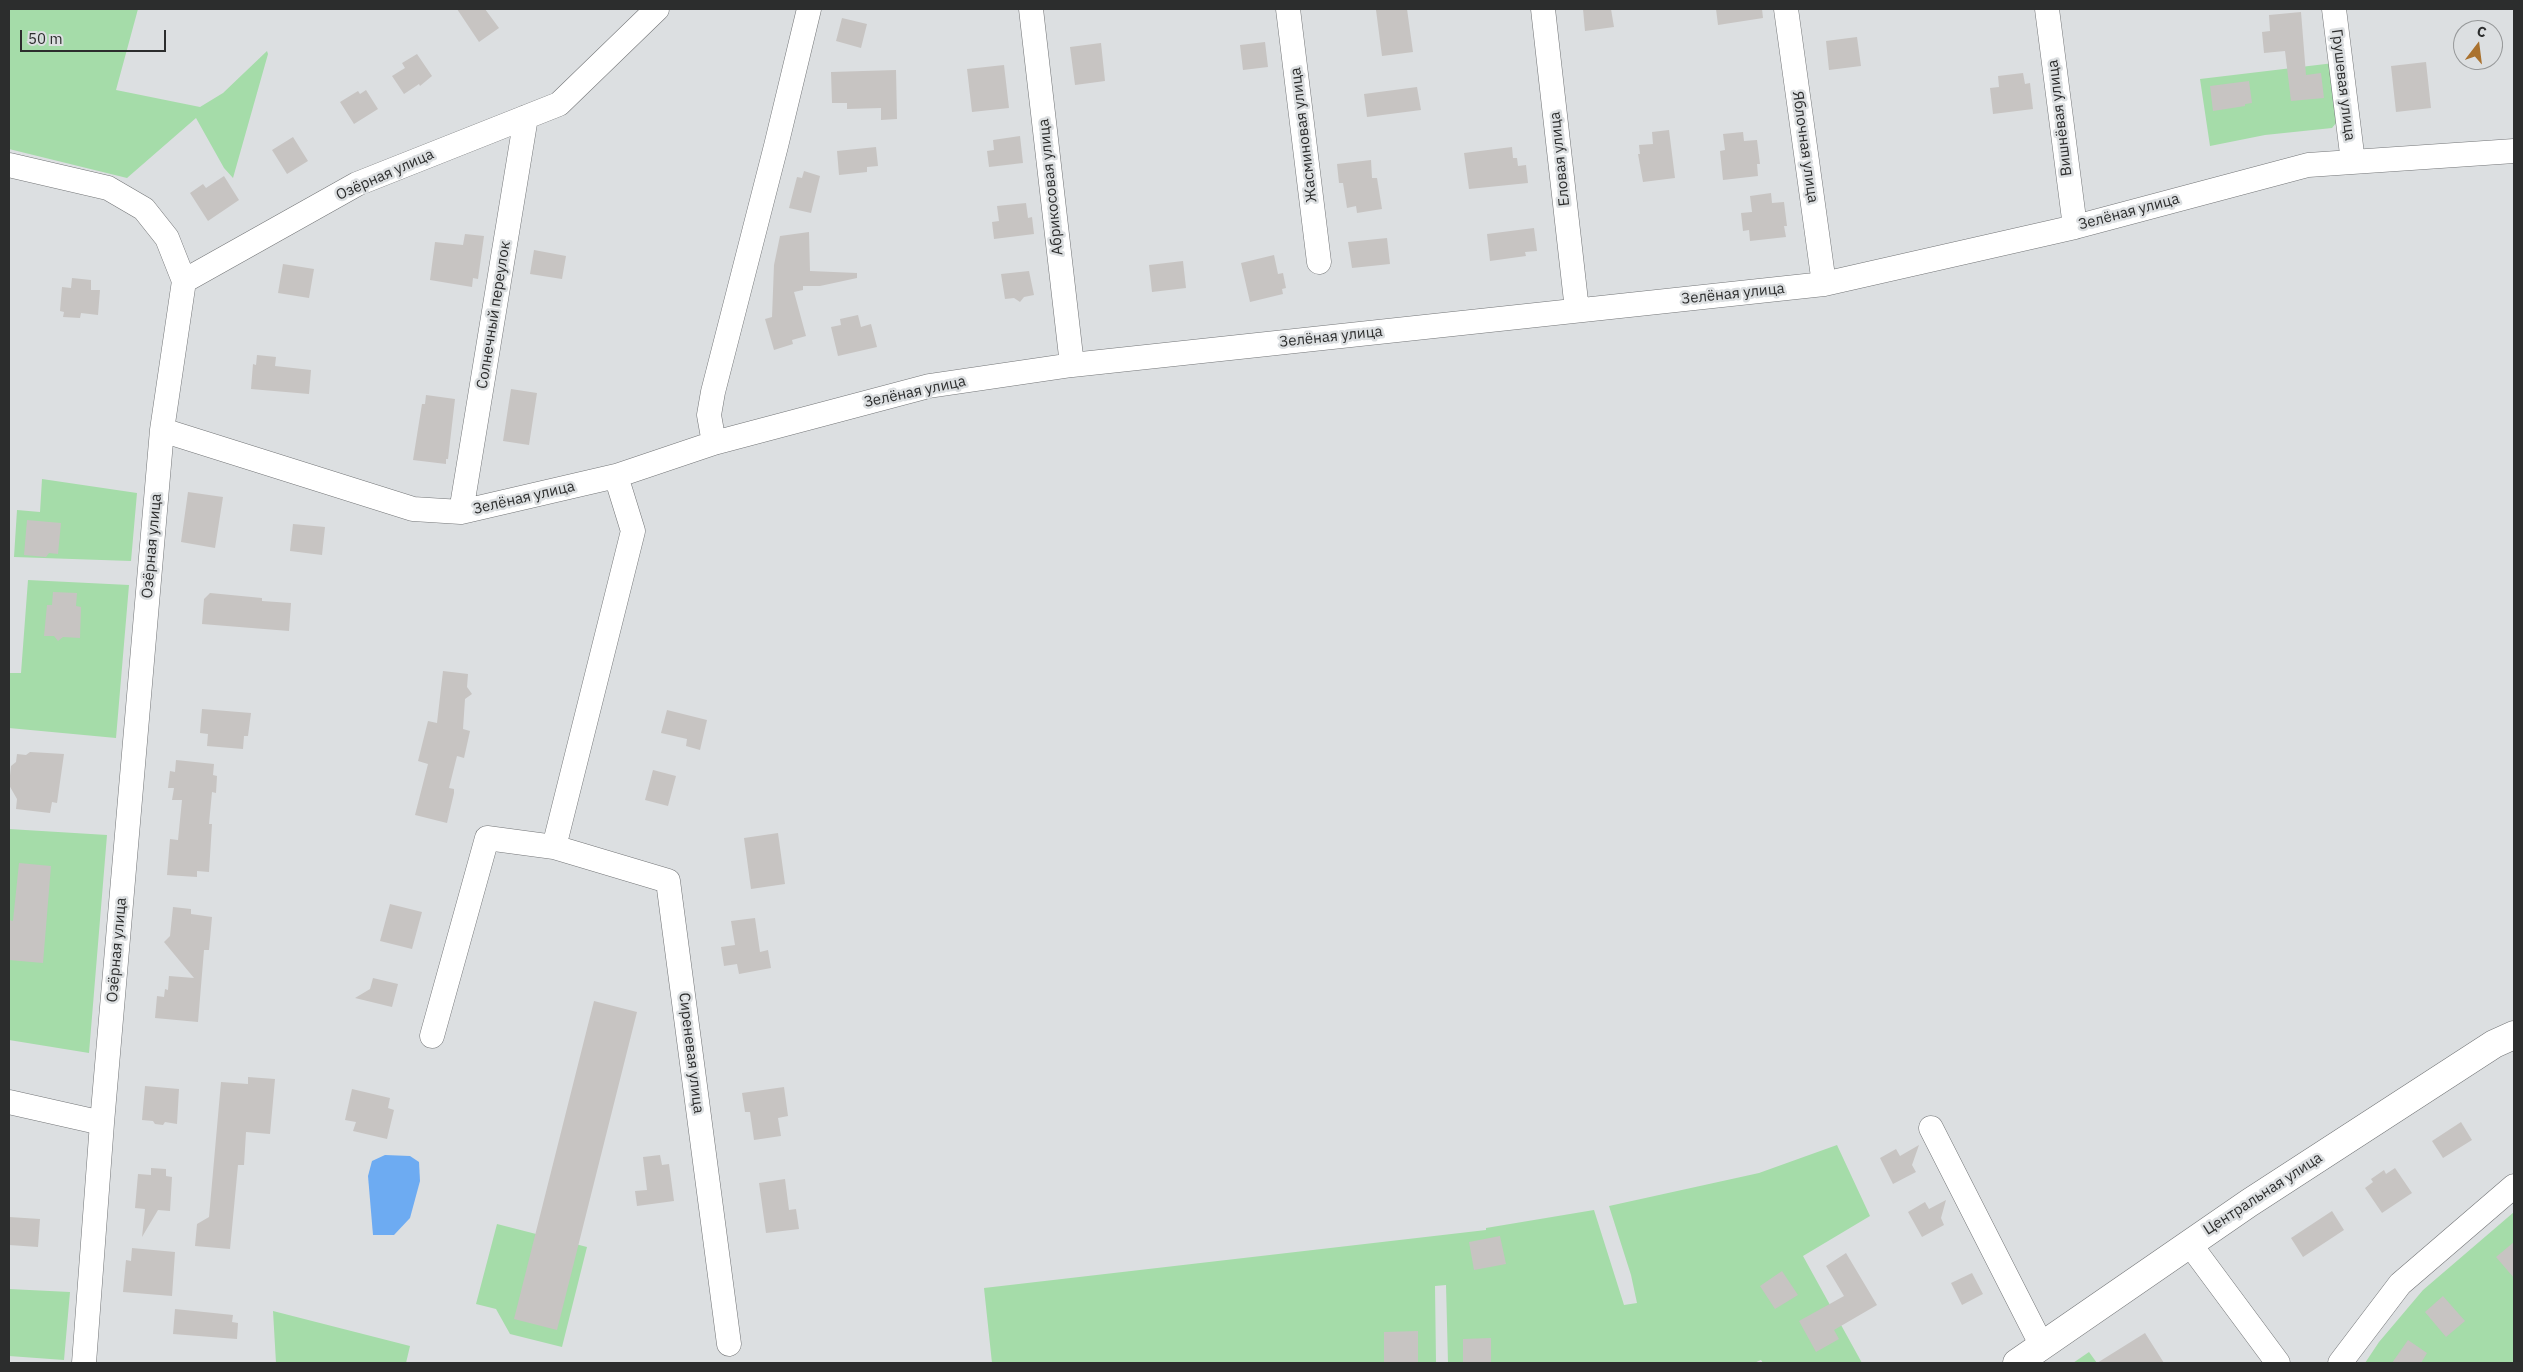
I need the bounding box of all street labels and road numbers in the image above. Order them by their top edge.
street label: Грушевая улица [2327,28,2359,142]
street label: Вишнёвая улица [2044,59,2076,177]
street label: Жасминовая улица [1287,66,1321,204]
street label: Яблочная улица [1788,90,1822,204]
street label: Еловая улица [1546,111,1574,207]
street label: Абрикосовая улица [1035,118,1067,256]
street label: Озёрная улица [333,145,437,205]
street label: Зелёная улица [2077,190,2181,234]
street label: Солнечный переулок [473,240,515,390]
street label: Зелёная улица [1680,280,1786,308]
street label: Зелёная улица [1278,323,1384,351]
street label: Зелёная улица [862,372,968,412]
street label: Зелёная улица [471,478,577,518]
street label: Озёрная улица [138,493,166,599]
street label: Озёрная улица [103,897,131,1003]
street label: Сиреневая улица [675,992,707,1114]
street label: Центральная улица [2200,1149,2326,1239]

